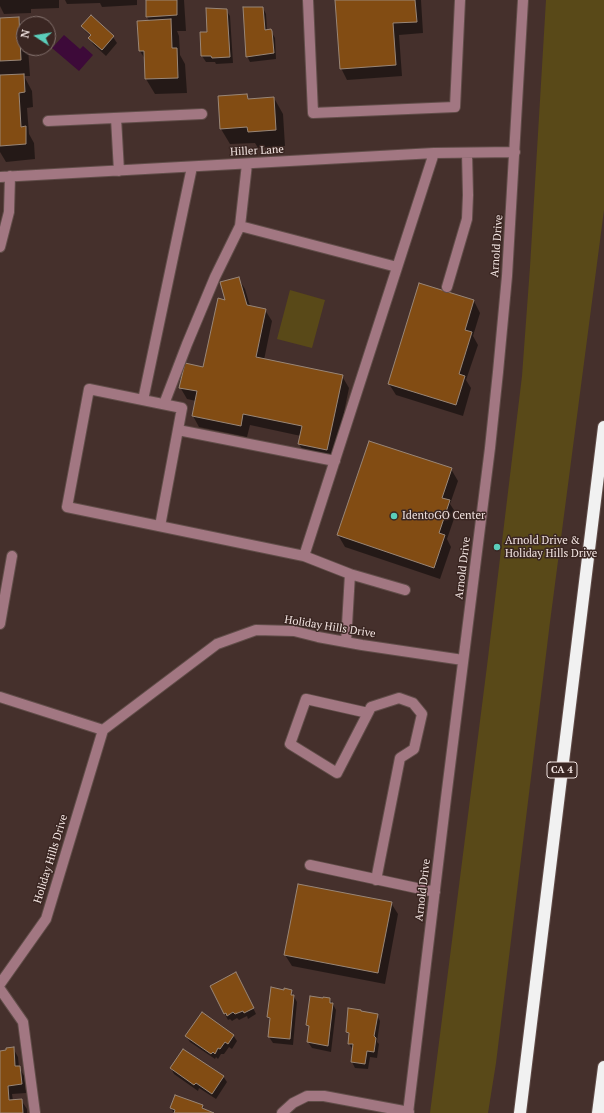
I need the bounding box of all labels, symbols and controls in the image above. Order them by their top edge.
north arrow [16,16,56,56]
text: N [18,28,33,39]
street label: Hiller Lane [230,143,284,159]
street label: Arnold Drive [488,214,506,278]
place label: IdentoGO Center [402,509,485,523]
marker: IdentoGO Center [389,511,399,521]
place label: Arnold Drive & Holiday Hills Drive [505,534,597,560]
street label: Arnold Drive [453,536,473,600]
marker: Arnold Drive & Holiday Hills Drive [492,542,502,552]
street label: Holiday Hills Drive [283,613,377,641]
road number: CA 4 [547,762,577,778]
street label: Holiday Hills Drive [31,813,71,905]
street label: Arnold Drive [413,858,433,922]

